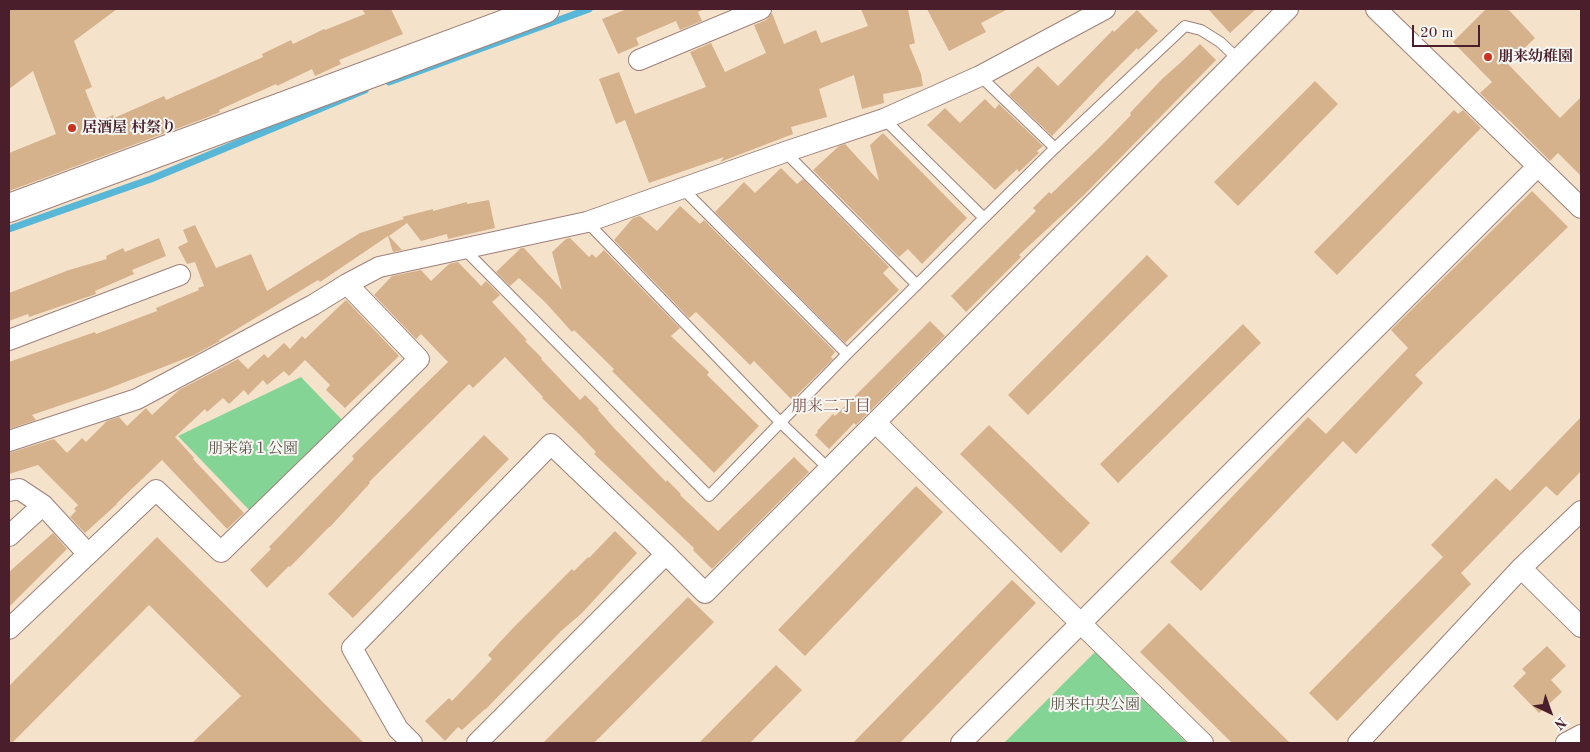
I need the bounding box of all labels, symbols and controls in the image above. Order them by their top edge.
scale bar [1415,15,1482,47]
text: 20 m [1420,26,1454,41]
place label: 朋来幼稚園 [1498,48,1573,66]
marker: 朋来幼稚園 [1482,51,1494,63]
place label: 居酒屋 村祭り [82,119,176,137]
marker: 居酒屋 村祭り [66,122,78,134]
district label: 朋来二丁目 [791,397,871,417]
park label: 朋来第１公園 [208,440,298,458]
north arrow [1525,687,1575,737]
park label: 朋来中央公園 [1050,696,1140,714]
text: N [1551,714,1569,732]

